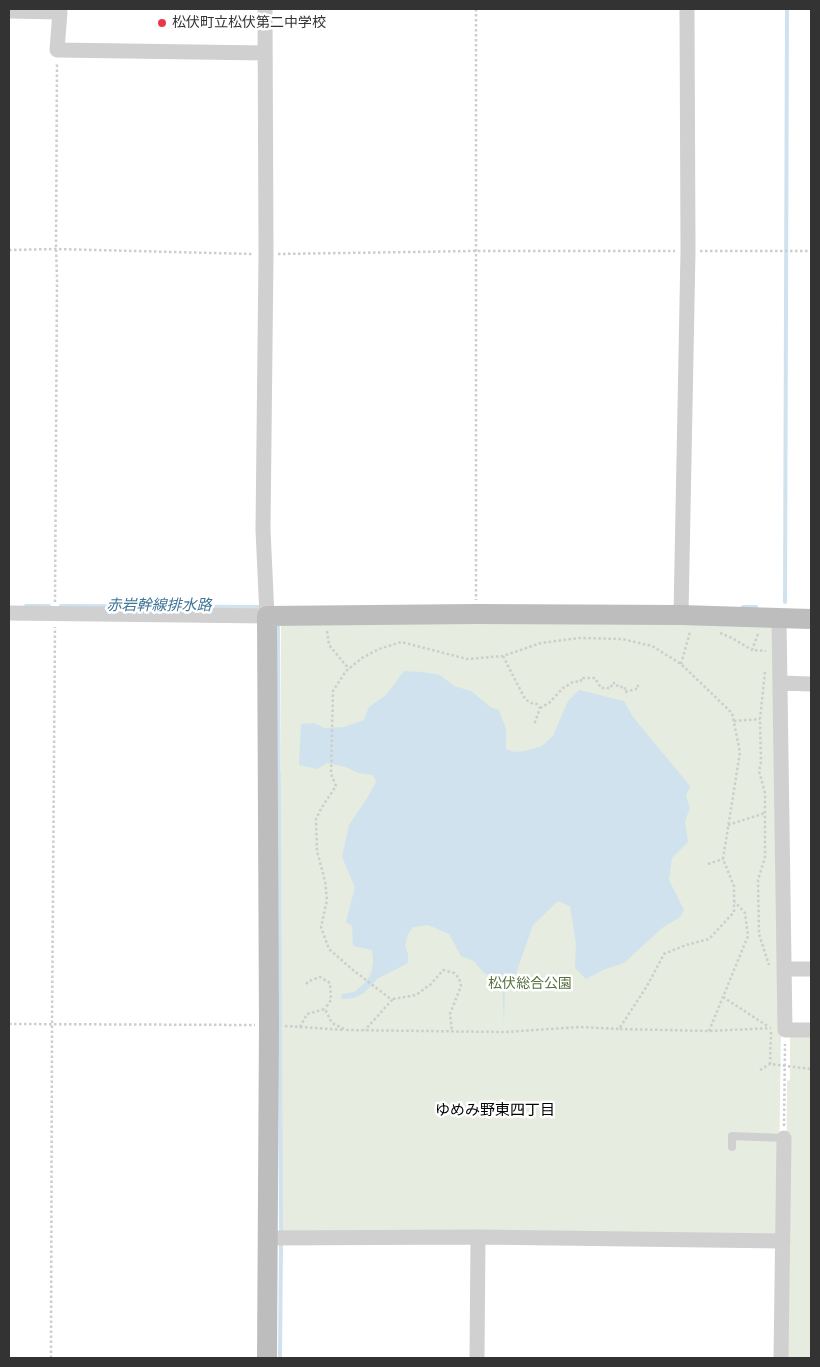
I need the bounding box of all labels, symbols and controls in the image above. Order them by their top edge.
place label: 松伏町立松伏第二中学校 [172,15,326,31]
marker: 松伏町立松伏第二中学校 [156,17,168,29]
water label: 赤岩幹線排水路 [107,597,211,615]
park label: 松伏総合公園 [488,976,572,992]
district label: ゆめみ野東四丁目 [435,1102,555,1120]

